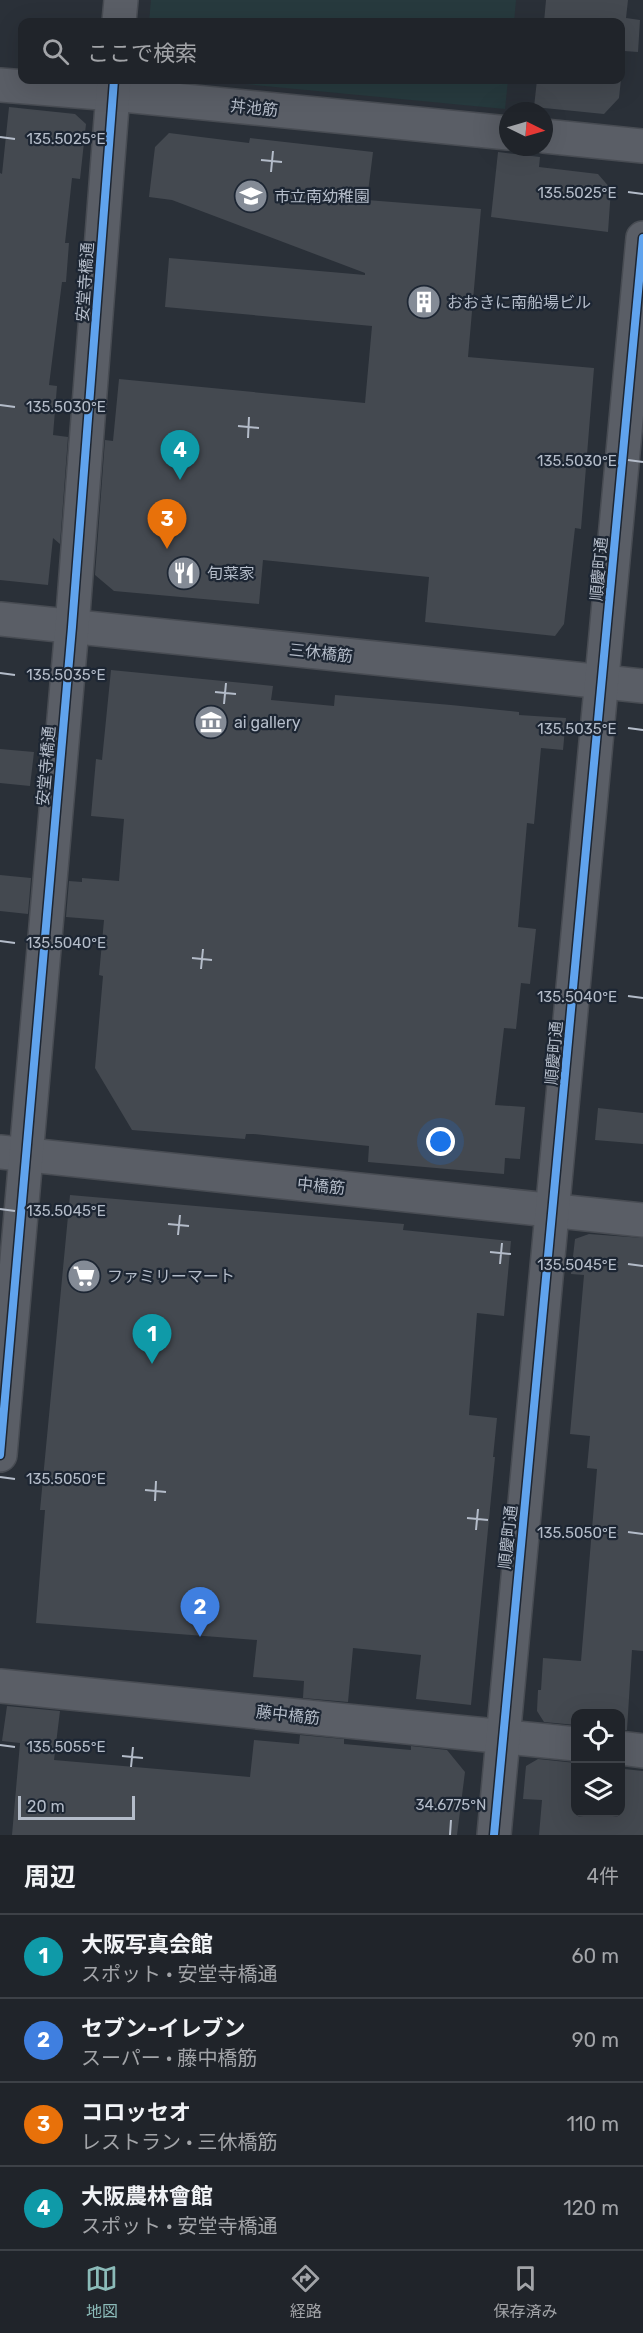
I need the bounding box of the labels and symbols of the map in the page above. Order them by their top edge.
street label: 丼池筋 [229,96,279,120]
north arrow [499,102,553,156]
text: 135.5025°E [26,130,106,148]
school or university icon: 市立南幼稚園 [233,178,269,214]
text: 135.5025°E [537,184,617,202]
place label: 市立南幼稚園 [274,187,370,206]
street label: 安堂寺橋通 [73,241,97,323]
building icon: おおきに南船場ビル [406,284,442,320]
place label: おおきに南船場ビル [447,293,591,312]
text: 135.5030°E [26,398,106,416]
pin: 4 [160,430,200,480]
text: 135.5030°E [537,452,617,470]
pin: 3 [148,500,186,549]
street label: 順慶町通 [587,536,611,602]
restaurant icon: 旬菜家 [166,555,202,591]
place label: 旬菜家 [207,564,255,583]
street label: 三休橋筋 [288,640,354,666]
text: 135.5035°E [26,666,106,684]
museum icon: ai gallery [193,704,229,740]
place label: ai gallery [234,713,301,732]
text: 135.5035°E [537,720,617,738]
street label: 安堂寺橋通 [33,725,59,807]
text: 135.5040°E [26,934,106,952]
text: 135.5040°E [537,988,617,1006]
street label: 順慶町通 [542,1020,566,1086]
your location [426,1127,455,1156]
street label: 中橋筋 [296,1174,346,1198]
text: 135.5045°E [26,1202,106,1220]
text: 135.5045°E [537,1256,617,1274]
supermarket icon: ファミリーマート [66,1258,102,1294]
place label: ファミリーマート [107,1267,235,1286]
pin: 1 [132,1314,172,1364]
text: 135.5050°E [26,1470,106,1488]
street label: 順慶町通 [495,1504,521,1570]
text: 135.5050°E [537,1524,617,1542]
pin: 2 [180,1588,220,1637]
street label: 藤中橋筋 [255,1702,321,1728]
text: 135.5055°E [26,1738,106,1756]
scale bar [18,1793,135,1820]
text: 34.6775°N [416,1796,486,1814]

